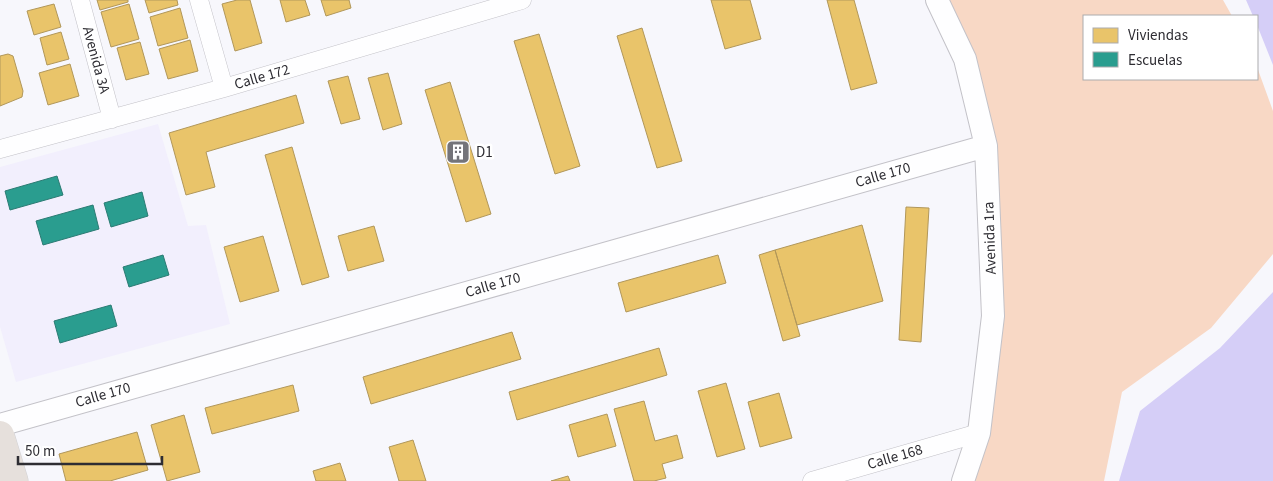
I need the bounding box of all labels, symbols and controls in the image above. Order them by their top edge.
legend [1083,15,1258,80]
street label: Avenida 3A [77,24,115,97]
text: Viviendas [1128,25,1188,46]
text: Escuelas [1128,50,1182,71]
street label: Calle 172 [232,59,292,95]
building icon: D1 [445,139,471,165]
place label: D1 [476,142,493,163]
street label: Calle 170 [853,157,913,193]
street label: Avenida 1ra [978,201,1002,275]
street label: Calle 170 [463,267,523,303]
street label: Calle 170 [73,377,133,413]
scale bar [18,434,161,466]
street label: Calle 168 [865,439,925,475]
text: 50 m [25,441,55,462]

